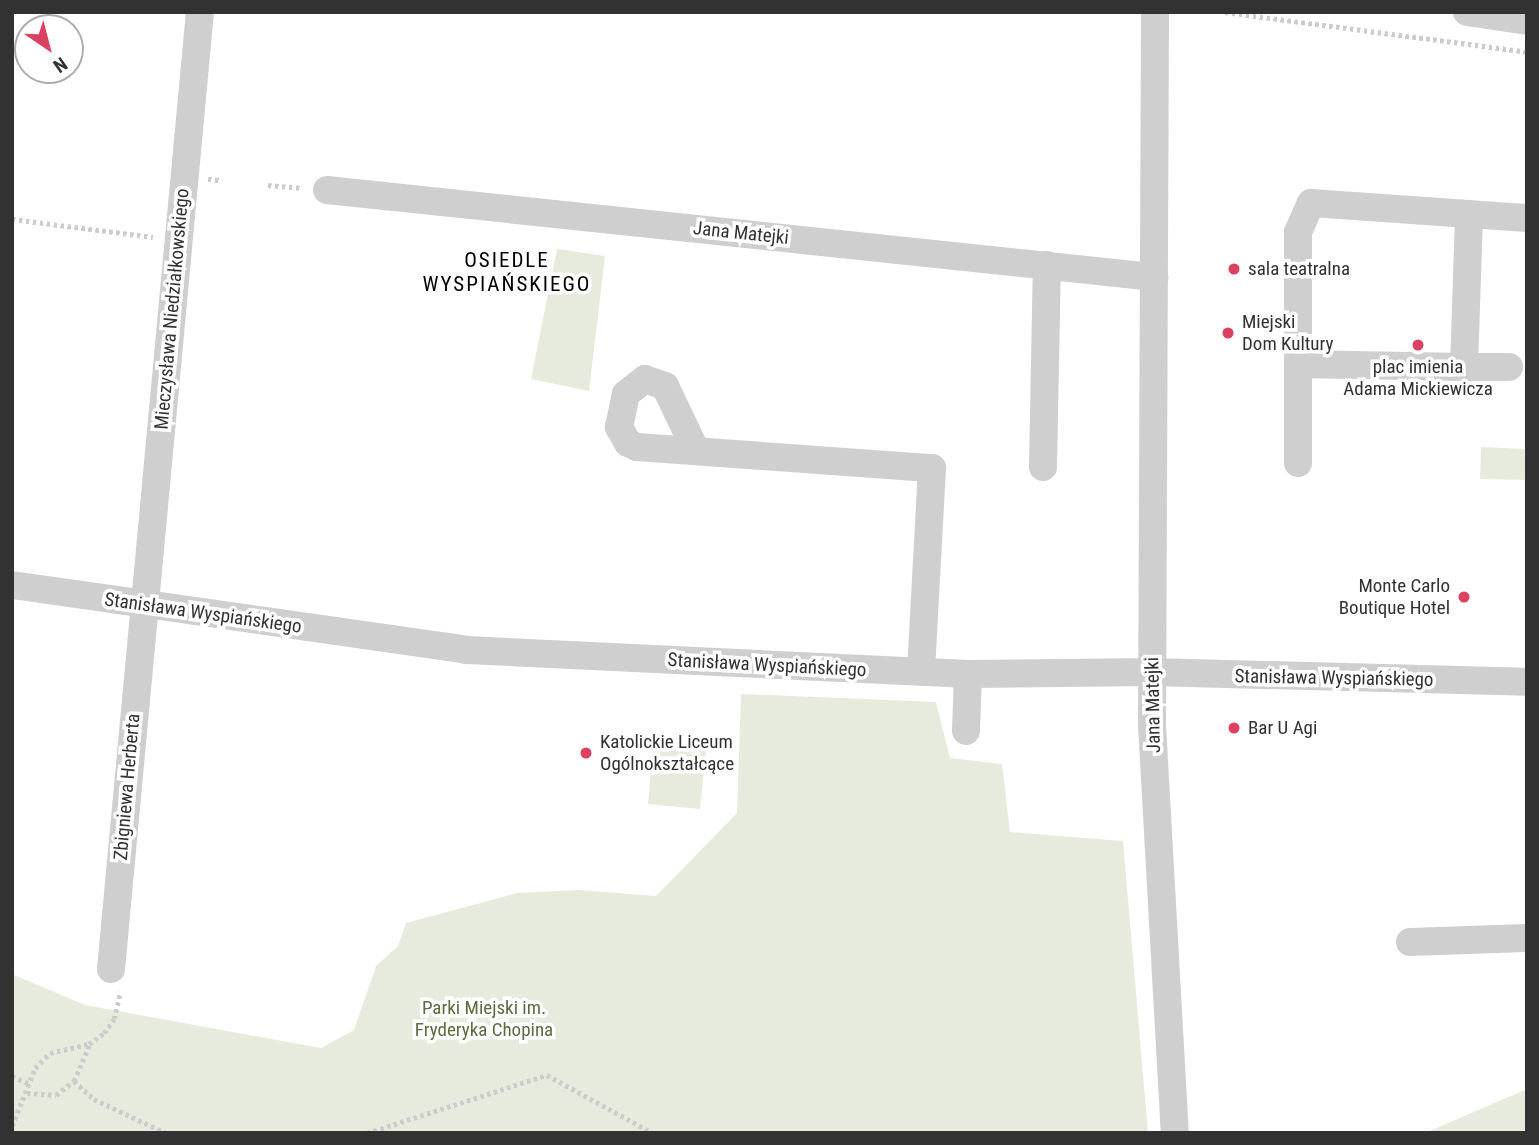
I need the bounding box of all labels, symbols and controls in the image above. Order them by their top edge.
north arrow [14,14,84,84]
text: N [49,52,72,78]
street label: Mieczysława Niedziałkowskiego [150,188,194,430]
street label: Jana Matejki [692,217,790,249]
district label: OSIEDLE WYSPIAŃSKIEGO [424,247,590,297]
place label: sala teatralna [1248,258,1350,280]
marker: sala teatralna [1226,261,1242,277]
place label: Miejski Dom Kultury [1242,311,1333,355]
marker: Miejski Dom Kultury [1220,325,1236,341]
marker: plac imienia Adama Mickiewicza [1410,337,1426,353]
place label: plac imienia Adama Mickiewicza [1343,356,1493,400]
place label: Monte Carlo Boutique Hotel [1339,575,1450,619]
street label: Stanisława Wyspiańskiego [103,588,303,638]
marker: Monte Carlo Boutique Hotel [1456,589,1472,605]
street label: Stanisława Wyspiańskiego [667,648,867,682]
street label: Jana Matejki [1141,657,1165,753]
street label: Stanisława Wyspiańskiego [1234,665,1434,691]
street label: Zbigniewa Herberta [109,713,145,861]
place label: Bar U Agi [1248,717,1317,739]
marker: Bar U Agi [1226,720,1242,736]
place label: Katolickie Liceum Ogólnokształcące [600,731,734,775]
marker: Katolickie Liceum Ogólnokształcące [578,745,594,761]
park label: Parki Miejski im. Fryderyka Chopina [415,997,553,1041]

